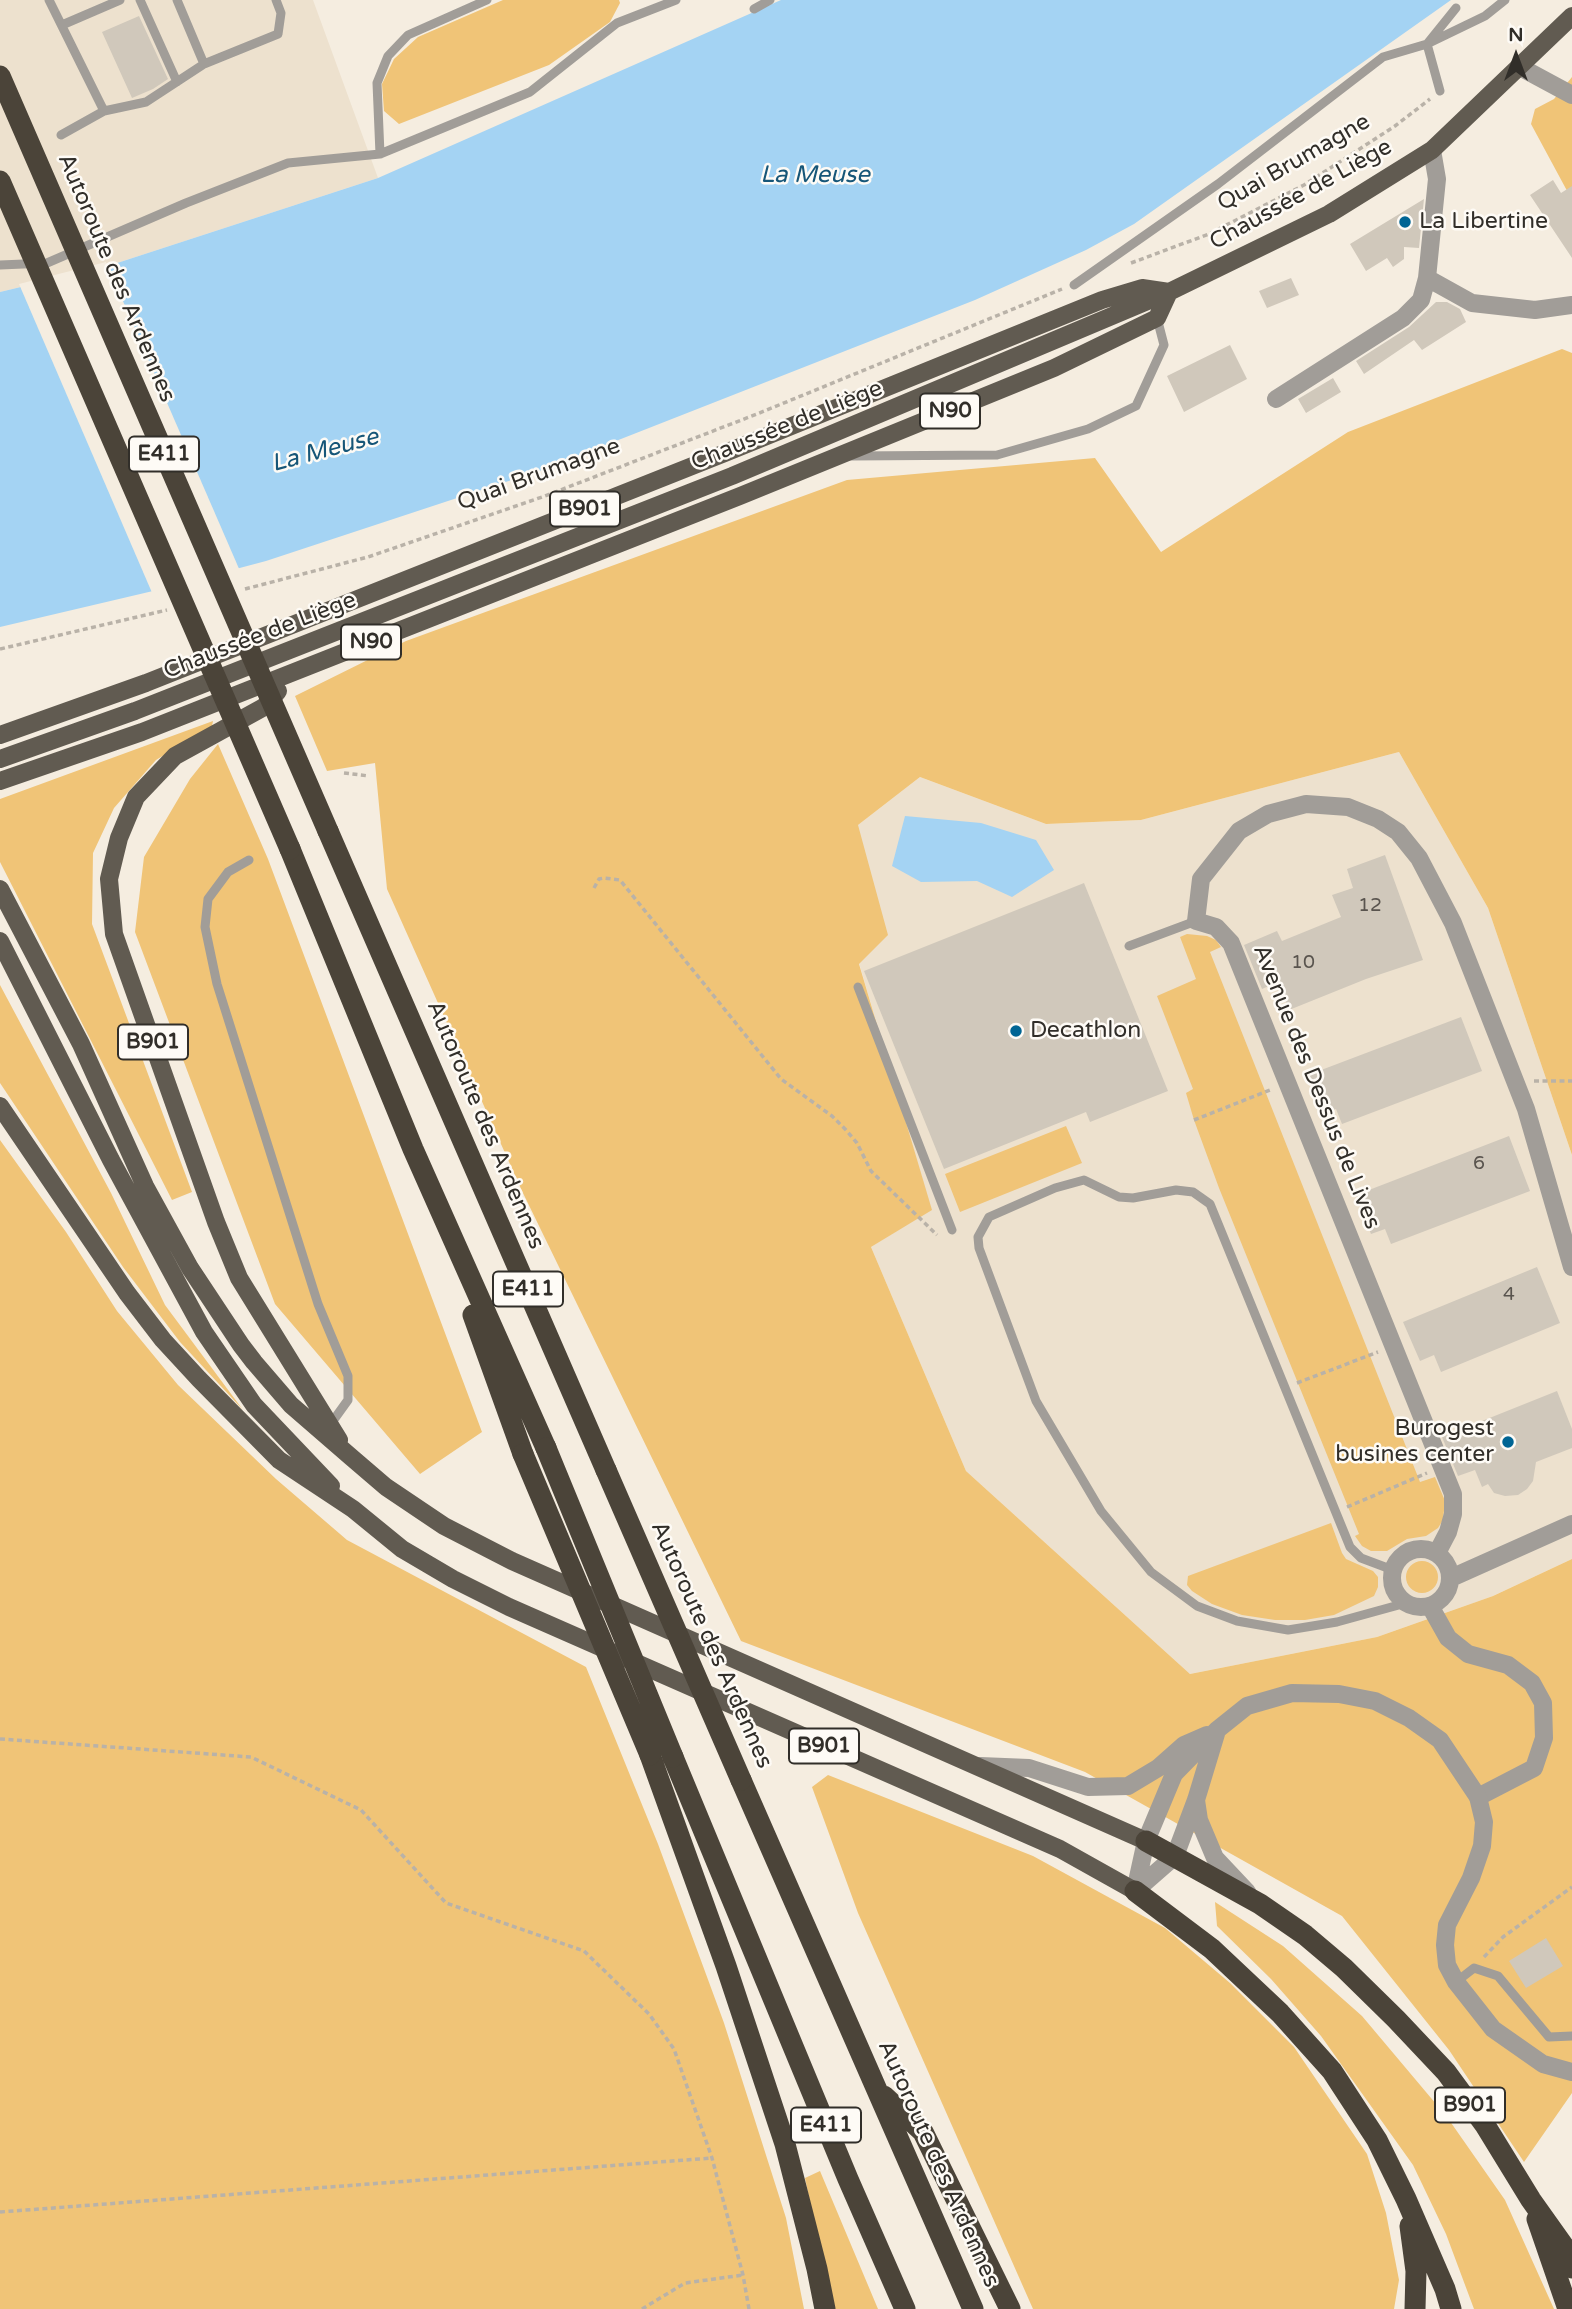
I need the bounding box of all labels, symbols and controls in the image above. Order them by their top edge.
north arrow [1481,21,1551,91]
text: N [1508,24,1524,46]
street label: Quai Brumagne [1213,108,1375,218]
street label: Chaussée de Liège [1205,133,1397,257]
street label: Autoroute des Ardennes [51,150,181,406]
water label: La Meuse [760,162,870,190]
place label: La Libertine [1419,208,1548,236]
marker: La Libertine [1397,214,1413,230]
street label: Chaussée de Liège [687,375,887,477]
road number: N90 [920,394,980,428]
water label: La Meuse [268,423,382,479]
street label: Quai Brumagne [454,433,624,517]
road number: E411 [129,436,199,472]
road number: B901 [550,491,620,526]
street label: Chaussée de Liège [160,587,360,685]
road number: N90 [341,624,401,660]
house number: 12 [1358,895,1382,917]
street label: Avenue des Dessus de Lives [1246,941,1386,1233]
house number: 10 [1291,952,1315,974]
street label: Autoroute des Ardennes [420,997,550,1253]
place label: Decathlon [1030,1017,1141,1045]
marker: Decathlon [1008,1023,1024,1039]
road number: B901 [118,1024,188,1060]
house number: 6 [1473,1153,1485,1175]
road number: E411 [493,1272,563,1306]
house number: 4 [1503,1284,1515,1306]
place label: Burogest busines center [1335,1415,1494,1469]
marker: Burogest busines center [1500,1434,1516,1450]
street label: Autoroute des Ardennes [644,1517,778,1773]
road number: B901 [789,1728,859,1764]
street label: Autoroute des Ardennes [871,2036,1005,2292]
road number: B901 [1435,2088,1505,2122]
road number: E411 [791,2108,861,2142]

